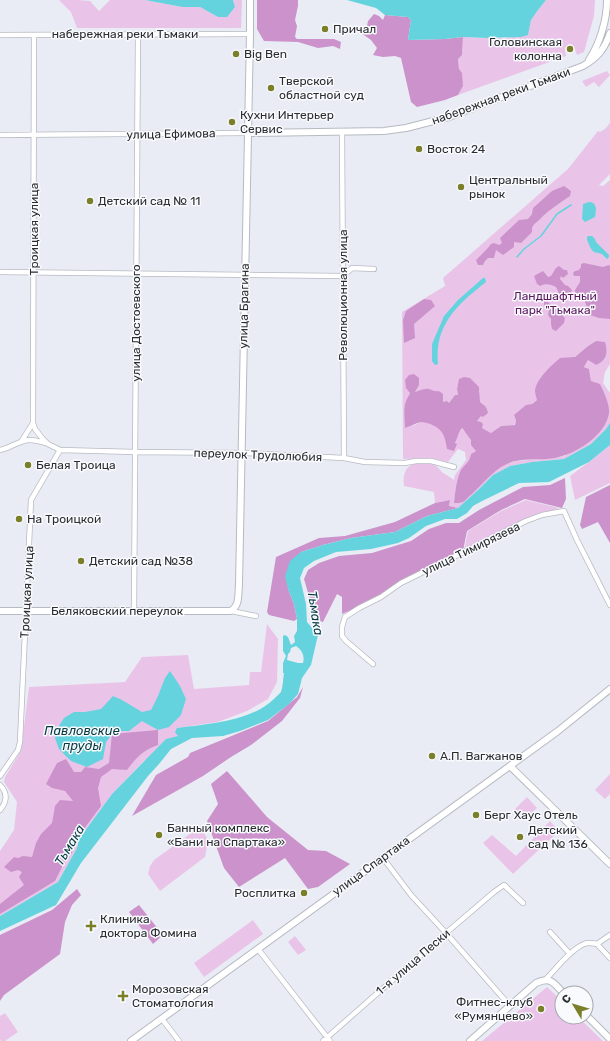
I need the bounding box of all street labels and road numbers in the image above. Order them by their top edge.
street label: набережная реки Тьмаки [52,27,198,41]
street label: набережная реки Тьмаки [430,64,572,128]
street label: улица Ефимова [126,126,216,142]
street label: Троицкая улица [27,183,41,275]
street label: Революционная улица [336,229,350,361]
street label: улица Брагина [236,263,252,349]
street label: улица Достоевского [129,264,143,382]
street label: переулок Трудолюбия [193,446,323,464]
street label: улица Тимирязева [420,519,522,579]
street label: Троицкая улица [18,545,36,639]
street label: Беляковский переулок [51,604,184,618]
street label: улица Спартака [330,833,412,899]
street label: 1-я улица Пески [373,926,453,998]

